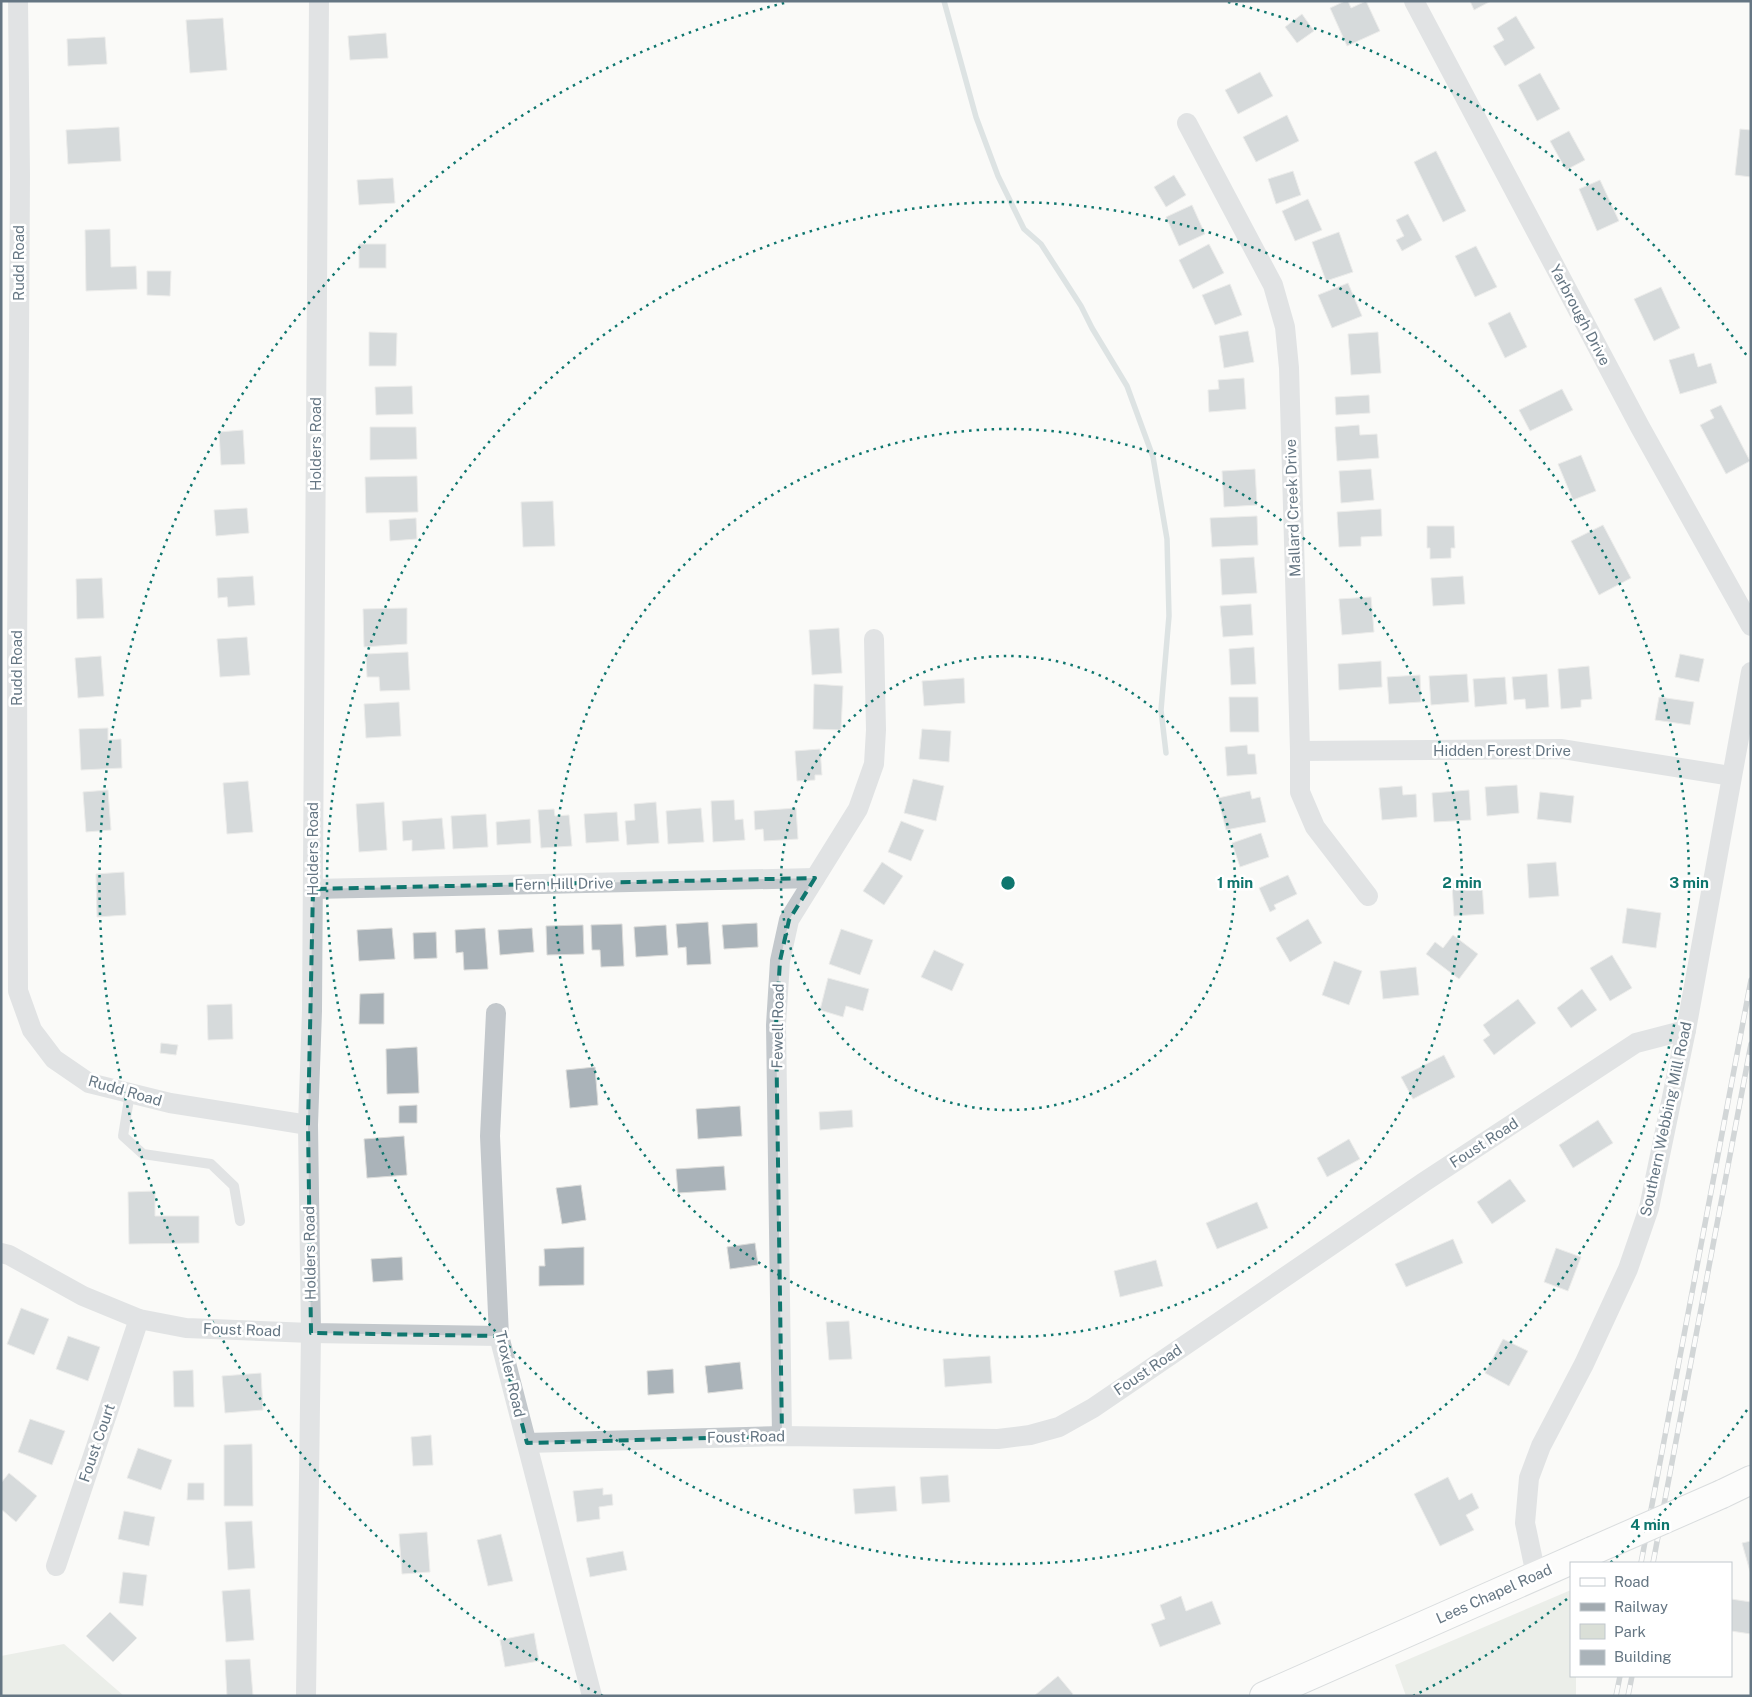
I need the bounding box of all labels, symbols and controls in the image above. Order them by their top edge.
street label: Rudd Road [10,225,27,301]
street label: Yarbrough Drive [1547,261,1614,368]
street label: Holders Road [307,397,324,491]
street label: Mallard Creek Drive [1282,439,1303,577]
street label: Rudd Road [8,630,25,706]
street label: Hidden Forest Drive [1433,742,1571,759]
street label: Holders Road [304,802,321,896]
street label: Fern Hill Drive [514,874,614,893]
centre of rings [999,874,1017,892]
text: 1 min [1217,874,1253,891]
text: 2 min [1442,874,1482,891]
text: 3 min [1669,874,1709,891]
street label: Fewell Road [768,983,787,1069]
street label: Southern Webbing Mill Road [1637,1020,1694,1218]
street label: Rudd Road [86,1072,164,1109]
street label: Foust Road [1446,1114,1521,1171]
street label: Holders Road [300,1206,319,1300]
street label: Foust Road [203,1320,281,1339]
street label: Troxler Road [492,1329,529,1419]
street label: Foust Road [1111,1341,1185,1399]
street label: Foust Court [75,1401,118,1484]
street label: Foust Road [707,1427,785,1446]
text: 4 min [1630,1516,1670,1533]
street label: Lees Chapel Road [1433,1560,1554,1627]
legend [1570,1562,1732,1677]
text: Road [1614,1573,1650,1590]
text: Railway [1614,1598,1668,1615]
text: Park [1614,1623,1646,1640]
text: Building [1614,1648,1672,1665]

